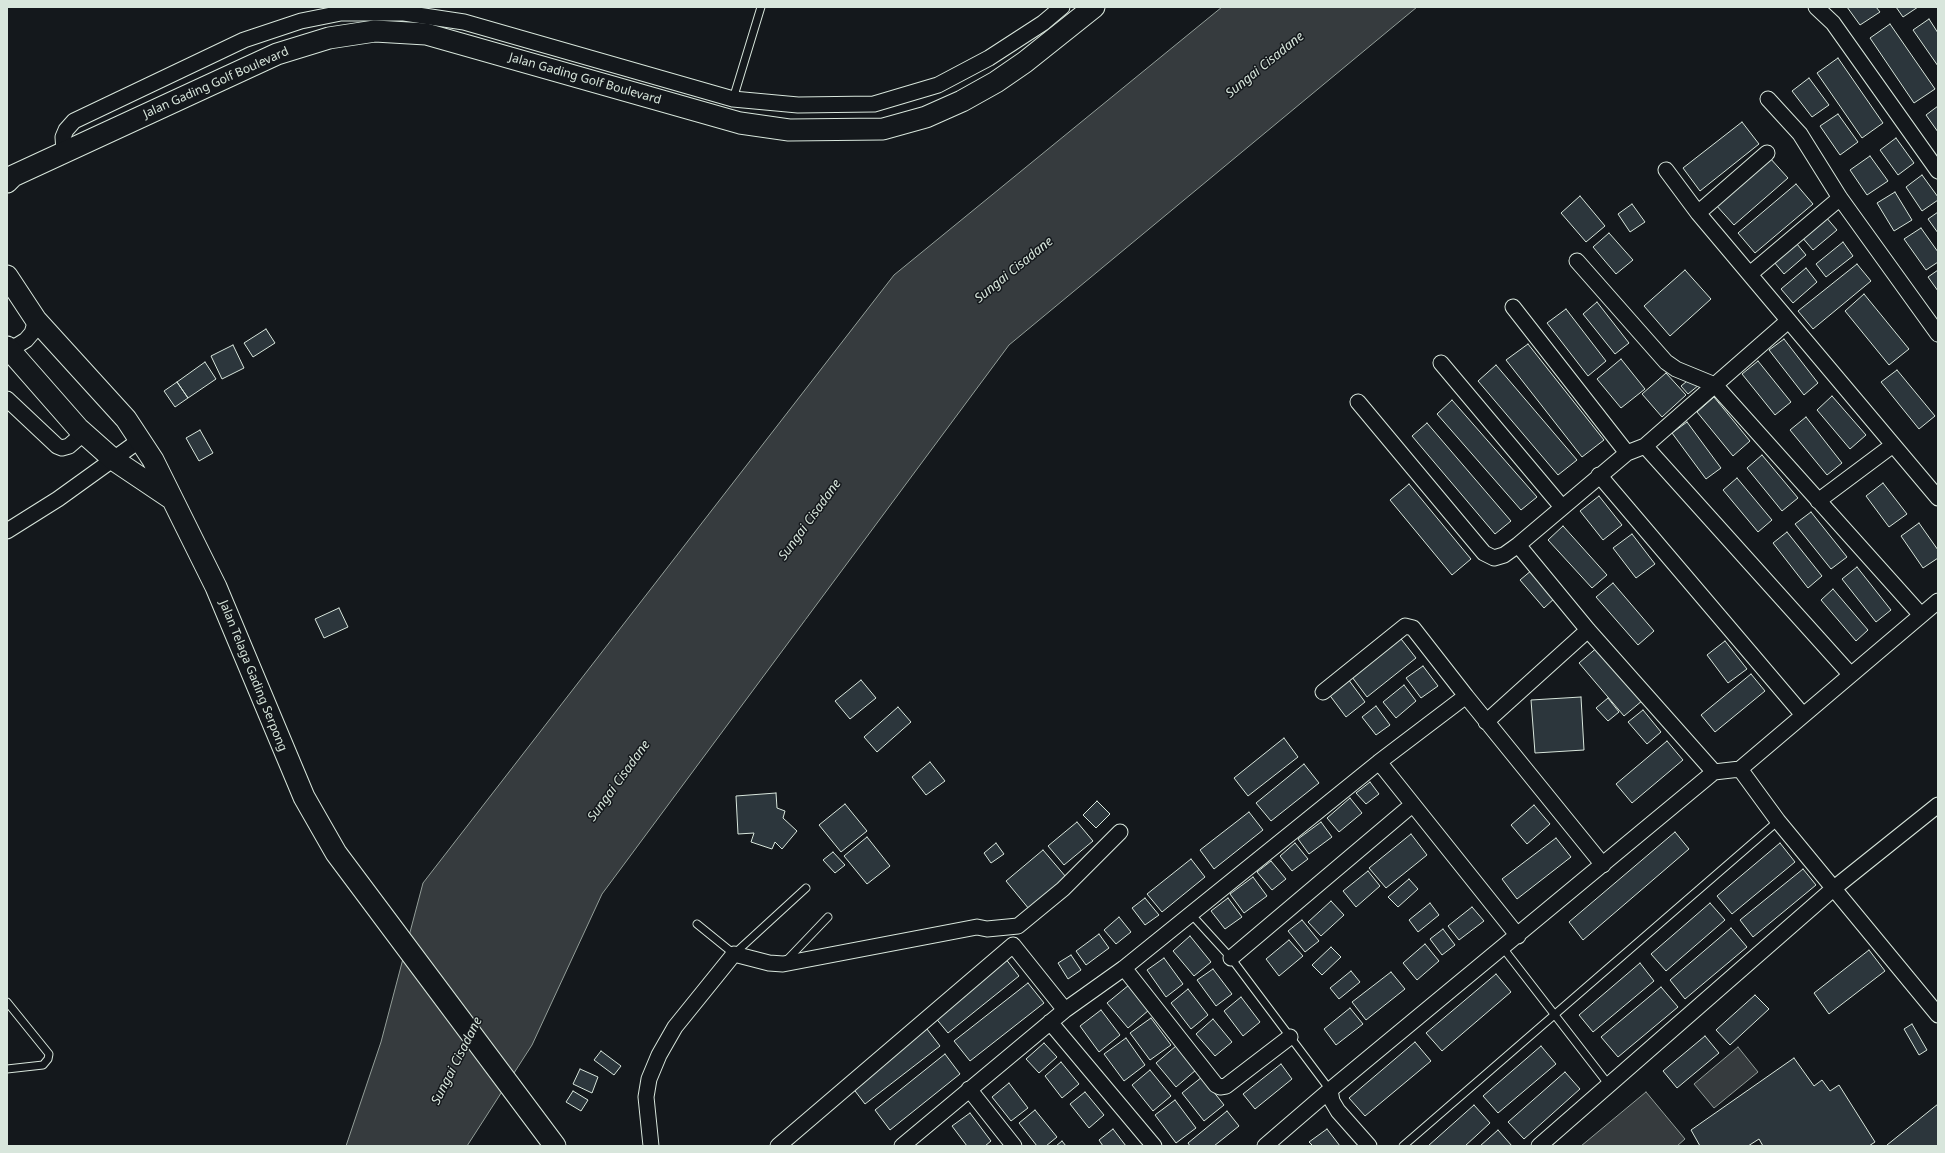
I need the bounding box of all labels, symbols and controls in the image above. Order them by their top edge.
water label: Sungai Cisadane [1223,29,1307,101]
street label: Jalan Gading Golf Boulevard [141,44,291,122]
street label: Jalan Gading Golf Boulevard [507,50,663,108]
water label: Sungai Cisadane [972,234,1056,306]
water label: Sungai Cisadane [775,477,845,563]
street label: Jalan Telaga Gading Serpong [216,598,290,754]
water label: Sungai Cisadane [584,738,654,824]
water label: Sungai Cisadane [428,1015,486,1107]

